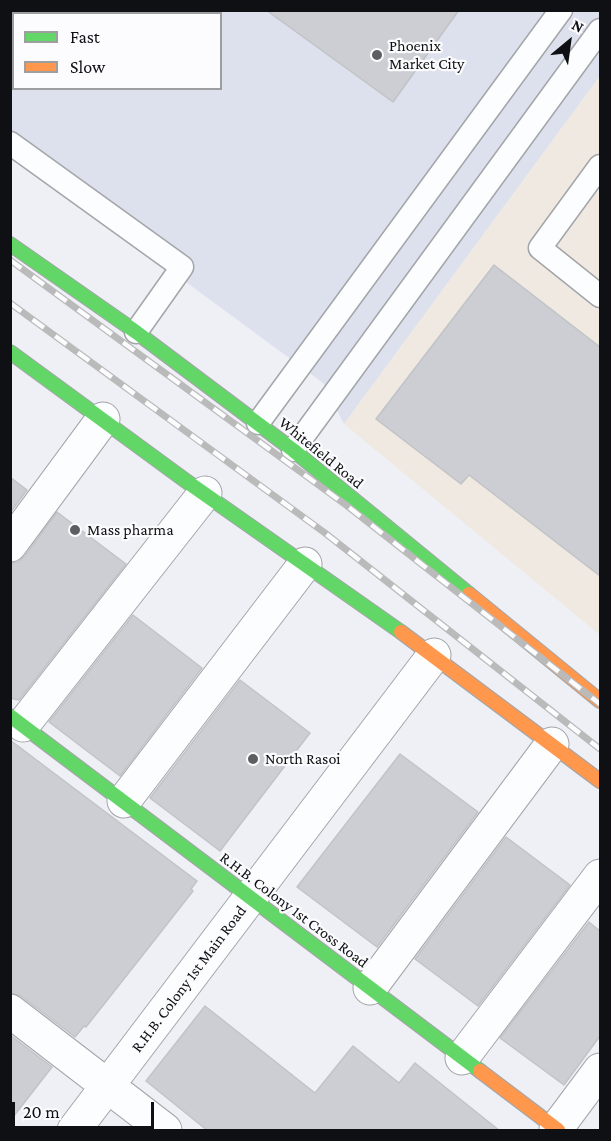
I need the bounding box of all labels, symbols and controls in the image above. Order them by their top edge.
legend [12,12,222,90]
north arrow [539,12,599,72]
text: N [569,16,587,36]
text: Fast [70,27,100,47]
place label: Phoenix Market City [389,36,464,74]
marker: Phoenix Market City [370,48,384,62]
text: Slow [70,57,105,77]
street label: Whitefield Road [275,413,367,493]
place label: Mass pharma [87,520,174,540]
marker: Mass pharma [68,523,82,537]
place label: North Rasoi [265,749,340,769]
marker: North Rasoi [246,752,260,766]
street label: R.H.B. Colony 1st Cross Road [216,848,372,972]
street label: R.H.B. Colony 1st Main Road [127,902,251,1056]
scale bar [15,1090,158,1128]
text: 20 m [23,1102,60,1122]

